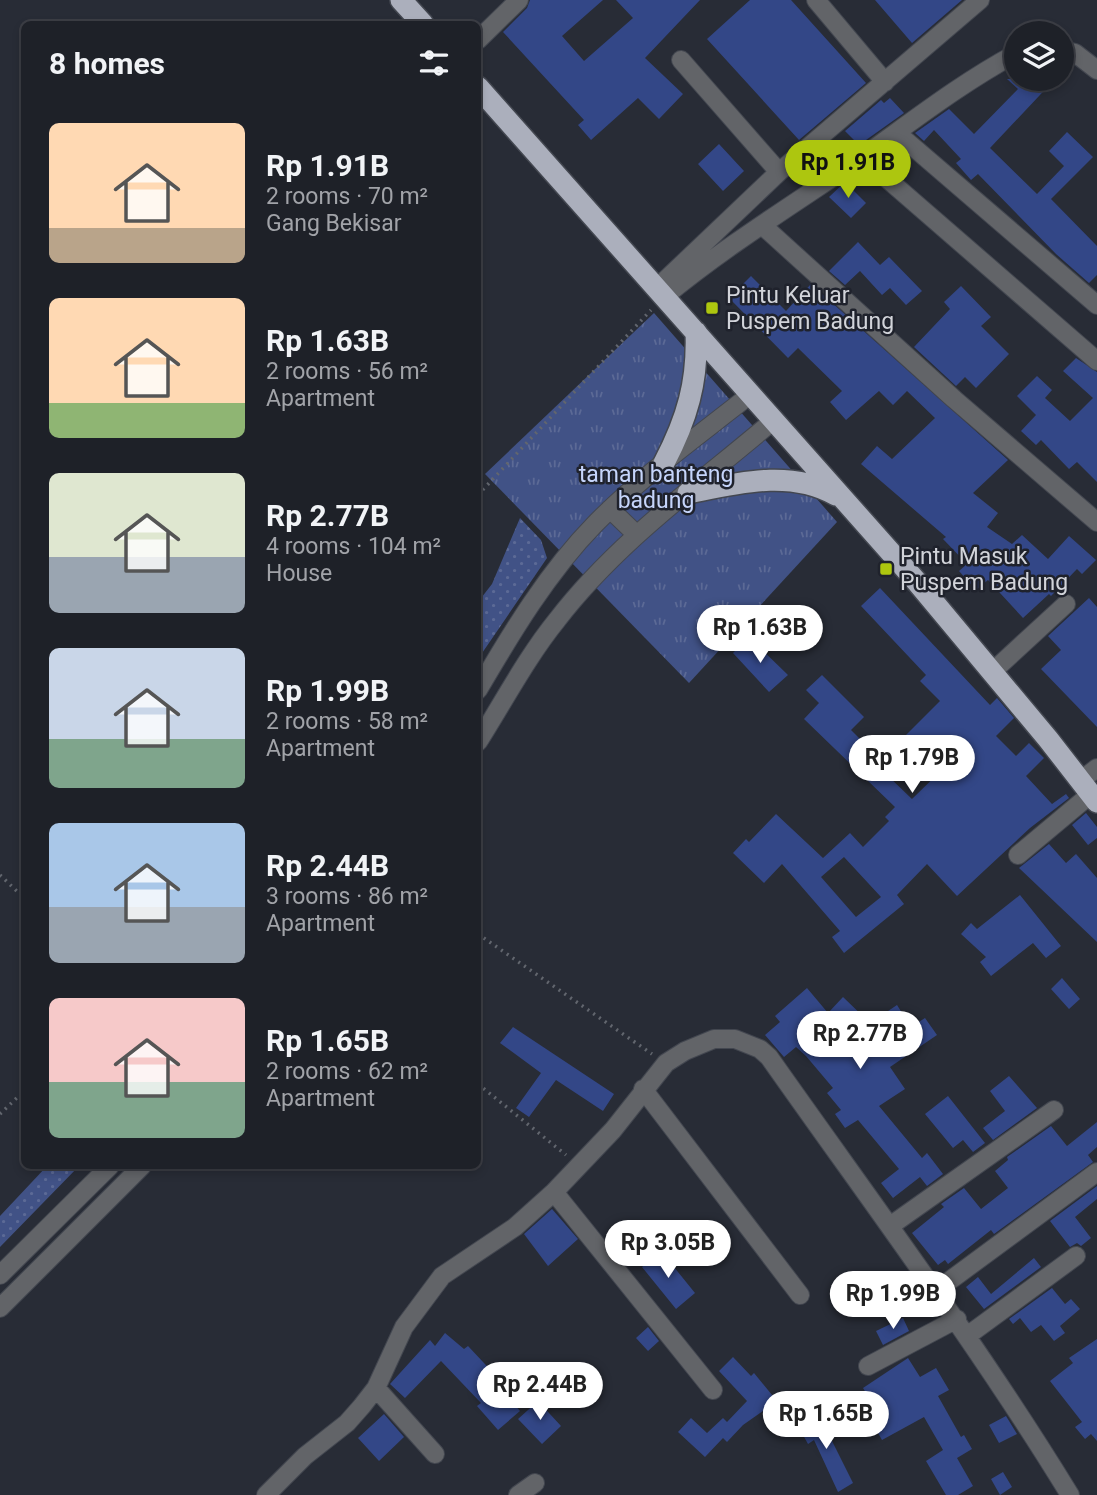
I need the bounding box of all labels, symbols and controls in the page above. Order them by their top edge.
map controls [1004,21,1074,91]
button: layers [1004,21,1074,91]
icon: filters [415,44,453,82]
text: 8 homes [49,46,165,81]
pin: Rp 1.91B [776,140,920,200]
text: Rp 1.91B [266,148,389,183]
text: Rp 1.91B [801,149,895,176]
icon: home [105,151,189,235]
text: 2 rooms · 70 m² [266,183,428,210]
text: Gang Bekisar [266,210,401,237]
place label: Pintu Keluar Puspem Badung [726,282,894,335]
marker: Pintu Keluar Puspem Badung [704,300,720,316]
text: Rp 1.63B [266,323,389,358]
icon: home [105,326,189,410]
text: 2 rooms · 56 m² [266,358,428,385]
text: Apartment [266,385,375,412]
park label: taman banteng badung [579,461,733,514]
text: Rp 2.77B [266,498,389,533]
icon: home [105,501,189,585]
text: 4 rooms · 104 m² [266,533,441,560]
place label: Pintu Masuk Puspem Badung [900,543,1068,596]
text: House [266,560,332,587]
marker: Pintu Masuk Puspem Badung [878,561,894,577]
pin: Rp 1.63B [688,606,832,665]
text: Rp 1.63B [713,614,807,641]
text: Rp 1.99B [266,673,389,708]
icon: home [105,676,189,760]
text: 2 rooms · 58 m² [266,708,428,735]
text: Apartment [266,735,375,762]
pin: Rp 1.79B [840,736,984,795]
text: Rp 1.79B [865,744,959,771]
text: Rp 2.44B [266,848,389,883]
icon: home [105,851,189,935]
text: 3 rooms · 86 m² [266,883,428,910]
text: Apartment [266,910,375,937]
pin: Rp 2.77B [788,1012,932,1071]
text: Rp 2.77B [813,1020,907,1047]
text: Rp 1.65B [266,1023,389,1058]
icon: home [105,1026,189,1110]
text: 2 rooms · 62 m² [266,1058,428,1085]
text: Apartment [266,1085,375,1112]
pin: Rp 3.05B [596,1220,740,1280]
text: Rp 3.05B [621,1229,715,1256]
pin: Rp 1.99B [821,1272,965,1331]
text: Rp 1.99B [846,1280,940,1307]
pin: Rp 2.44B [468,1362,612,1422]
text: Rp 2.44B [493,1371,587,1398]
pin: Rp 1.65B [754,1392,898,1451]
text: Rp 1.65B [779,1400,873,1427]

